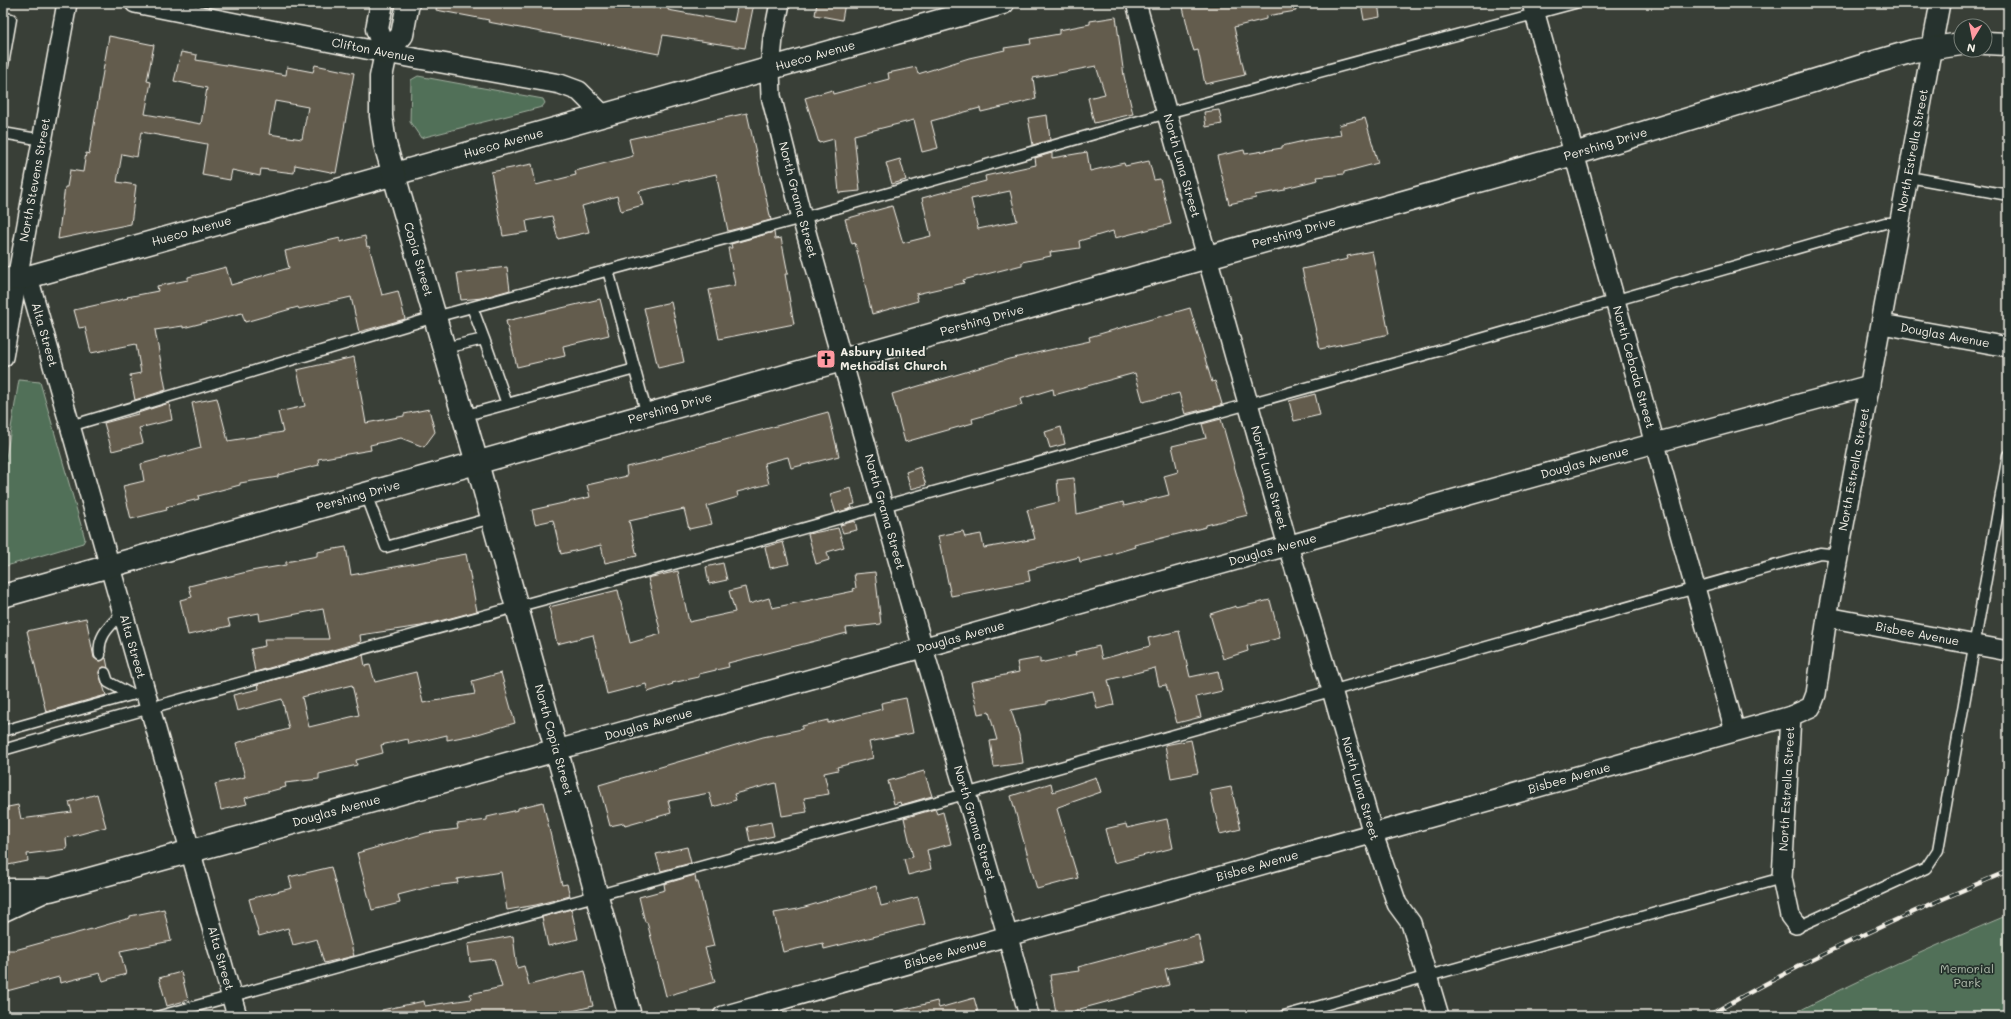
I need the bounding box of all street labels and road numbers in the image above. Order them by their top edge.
street label: Clifton Avenue [331,33,416,65]
street label: Hueco Avenue [773,36,857,74]
street label: North Estrella Street [1893,87,1931,213]
street label: North Luna Street [1160,112,1205,219]
street label: North Stevens Street [15,116,53,243]
street label: Pershing Drive [1562,123,1649,163]
street label: Hueco Avenue [461,124,545,161]
street label: North Grama Street [776,140,822,259]
street label: Hueco Avenue [149,211,233,249]
street label: Pershing Drive [1250,212,1337,251]
street label: Copia Street [401,220,438,298]
street label: Alta Street [29,300,62,368]
street label: Pershing Drive [938,300,1025,339]
street label: North Cebada Street [1610,304,1659,430]
street label: Douglas Avenue [1899,318,1991,351]
street label: Pershing Drive [626,388,714,427]
street label: North Estrella Street [1834,406,1872,532]
street label: North Luna Street [1248,424,1292,531]
street label: Douglas Avenue [1538,442,1630,482]
street label: North Grama Street [862,452,910,571]
street label: Pershing Drive [314,476,402,514]
street label: Douglas Avenue [1226,529,1318,569]
street label: Alta Street [117,612,150,680]
street label: Douglas Avenue [914,616,1006,656]
street label: Bisbee Avenue [1874,617,1961,649]
street label: North Copia Street [532,682,577,797]
street label: Douglas Avenue [602,704,694,743]
street label: North Estrella Street [1774,726,1797,852]
street label: North Luna Street [1339,735,1384,842]
street label: Bisbee Avenue [1526,758,1612,797]
street label: North Grama Street [951,763,1000,882]
street label: Douglas Avenue [290,790,382,830]
street label: Bisbee Avenue [1214,846,1300,884]
street label: Alta Street [205,924,238,992]
street label: Bisbee Avenue [902,933,988,972]

